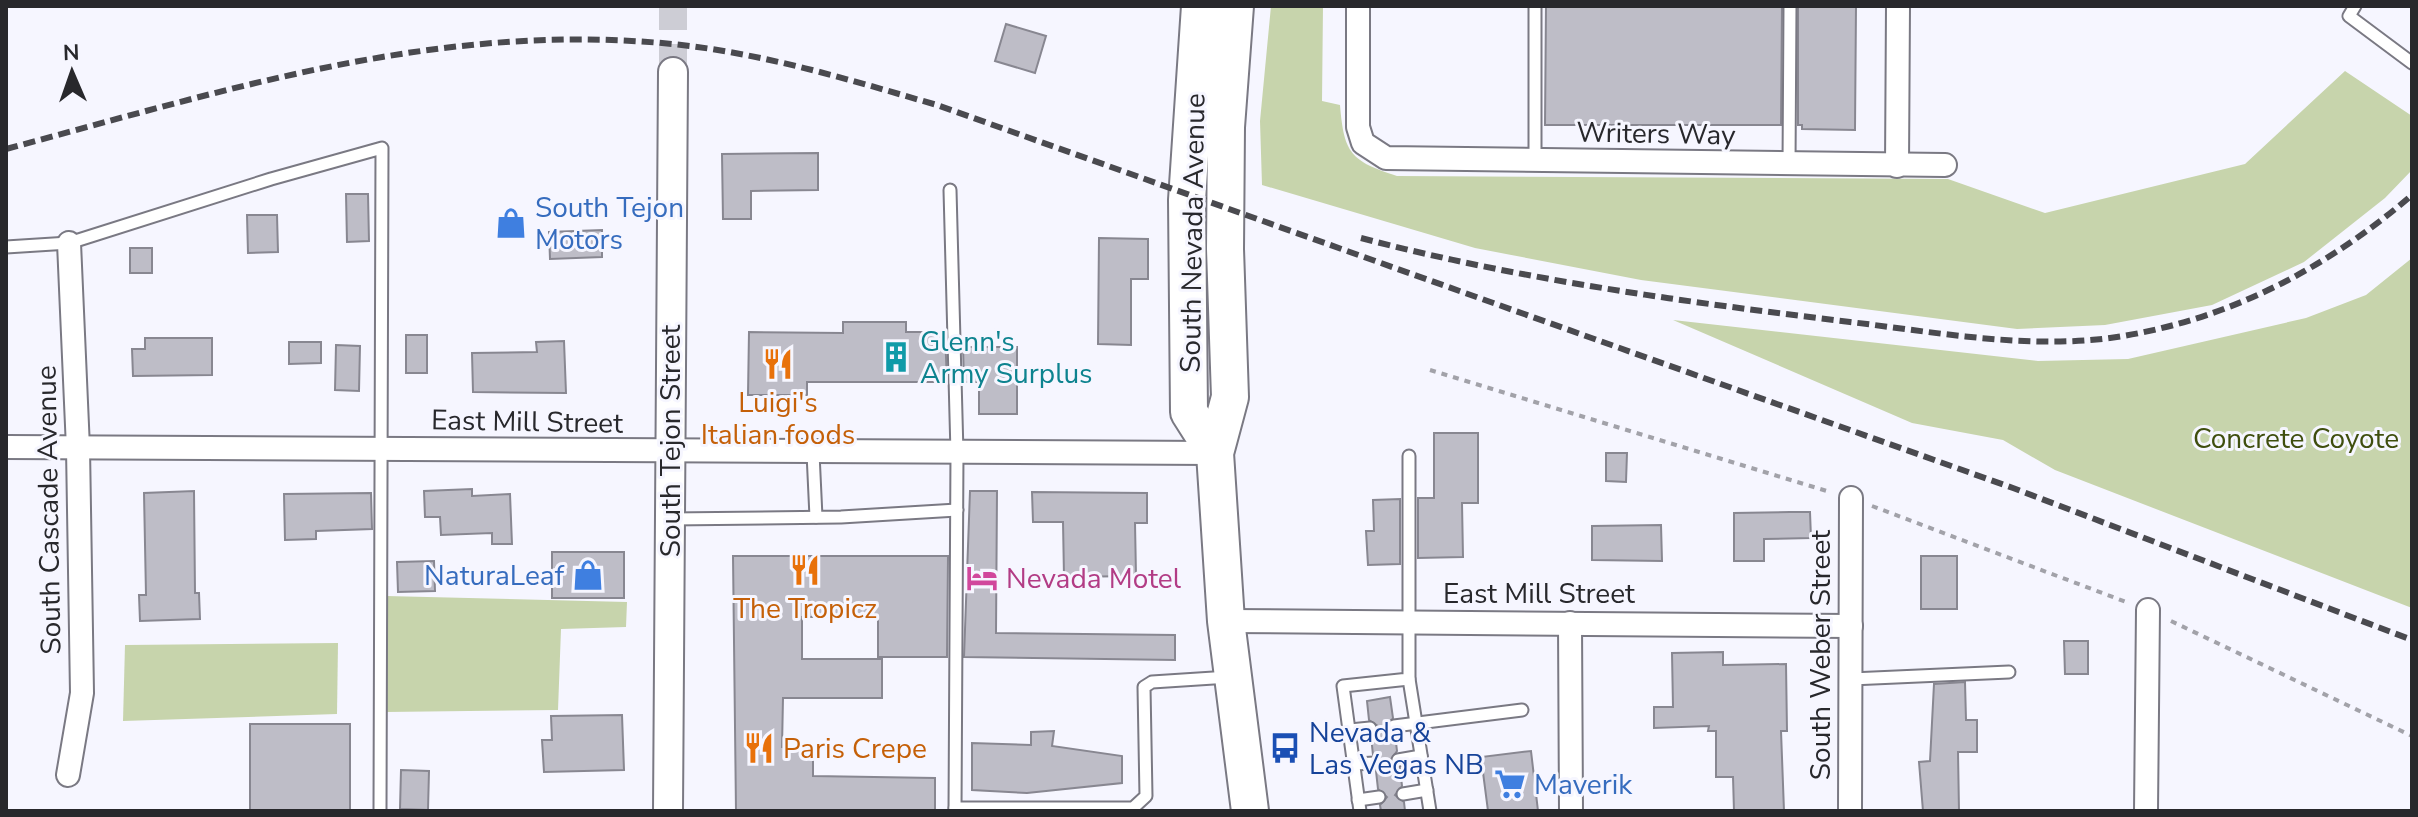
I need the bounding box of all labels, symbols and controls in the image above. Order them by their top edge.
north arrow [32,32,112,112]
text: N [63,38,80,68]
street label: South Nevada Avenue [1172,93,1214,373]
street label: Writers Way [1576,114,1737,154]
place label: South Tejon Motors [535,189,684,259]
shop icon: South Tejon Motors [494,206,528,240]
place label: Glenn's Army Surplus [920,323,1093,393]
street label: South Tejon Street [652,324,690,557]
building icon: Glenn's Army Surplus [879,340,913,374]
restaurant icon: Luigi's Italian foods [761,347,795,381]
street label: South Cascade Avenue [27,365,71,655]
place label: Luigi's Italian foods [701,384,855,454]
street label: East Mill Street [431,401,623,443]
park label: Concrete Coyote [2193,420,2399,458]
street label: South Weber Street [1802,530,1840,780]
restaurant icon: The Tropicz [788,553,822,587]
place label: NaturaLeaf [424,557,565,595]
shop icon: NaturaLeaf [571,558,605,592]
place label: Nevada Motel [1006,560,1182,598]
hotel icon: Nevada Motel [965,561,999,595]
street label: East Mill Street [1443,575,1635,613]
place label: The Tropicz [733,590,877,628]
place label: Nevada & Las Vegas NB [1309,714,1484,784]
place label: Paris Crepe [783,730,927,768]
restaurant icon: Paris Crepe [742,731,776,765]
bus stop icon: Nevada & Las Vegas NB [1268,731,1302,765]
place label: Maverik [1534,766,1633,804]
supermarket icon: Maverik [1493,767,1527,801]

